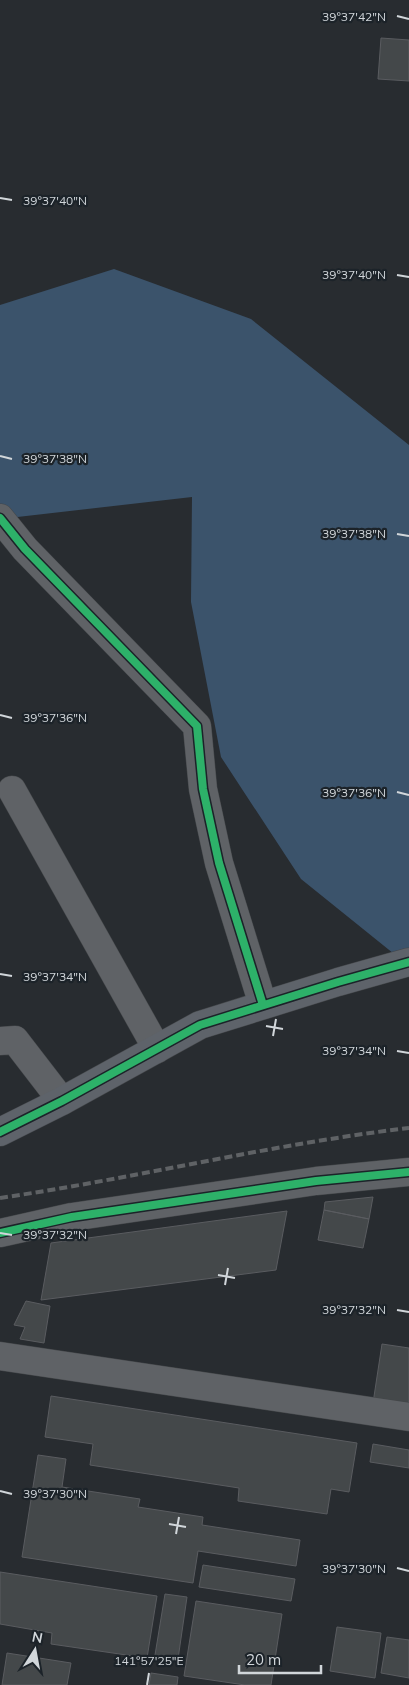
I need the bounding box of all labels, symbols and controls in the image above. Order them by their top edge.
text: 39°37'42"N [322,9,386,24]
text: 39°37'40"N [23,193,87,208]
text: 39°37'40"N [322,267,386,282]
text: 39°37'38"N [23,451,87,466]
text: 39°37'38"N [322,526,386,541]
text: 39°37'36"N [23,710,87,725]
text: 39°37'36"N [322,785,386,800]
text: 39°37'34"N [23,969,87,984]
text: 39°37'34"N [322,1043,386,1058]
text: 39°37'32"N [23,1227,87,1242]
text: 39°37'32"N [322,1302,386,1317]
text: 39°37'30"N [23,1486,87,1501]
text: 39°37'30"N [322,1561,386,1576]
north arrow [10,1625,60,1675]
text: N [31,1627,44,1647]
scale bar [239,1642,322,1674]
text: 20 m [246,1650,281,1669]
text: 141°57'25"E [114,1653,184,1668]

